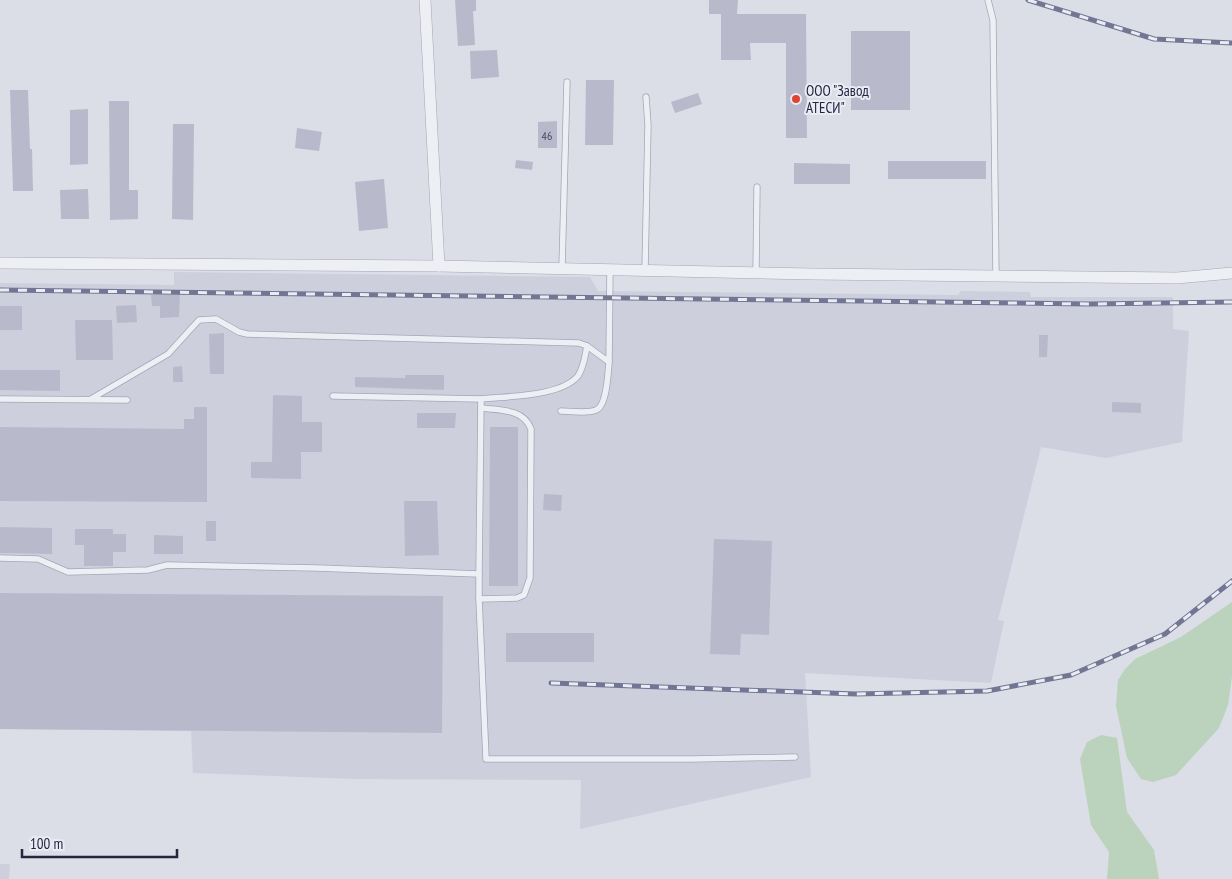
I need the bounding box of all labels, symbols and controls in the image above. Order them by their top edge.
place label: ООО "Завод АТЕСИ" [806,81,869,117]
marker: ООО "Завод АТЕСИ" [790,93,802,105]
house number: 46 [542,128,552,143]
scale bar [22,826,178,858]
text: 100 m [30,834,63,853]

